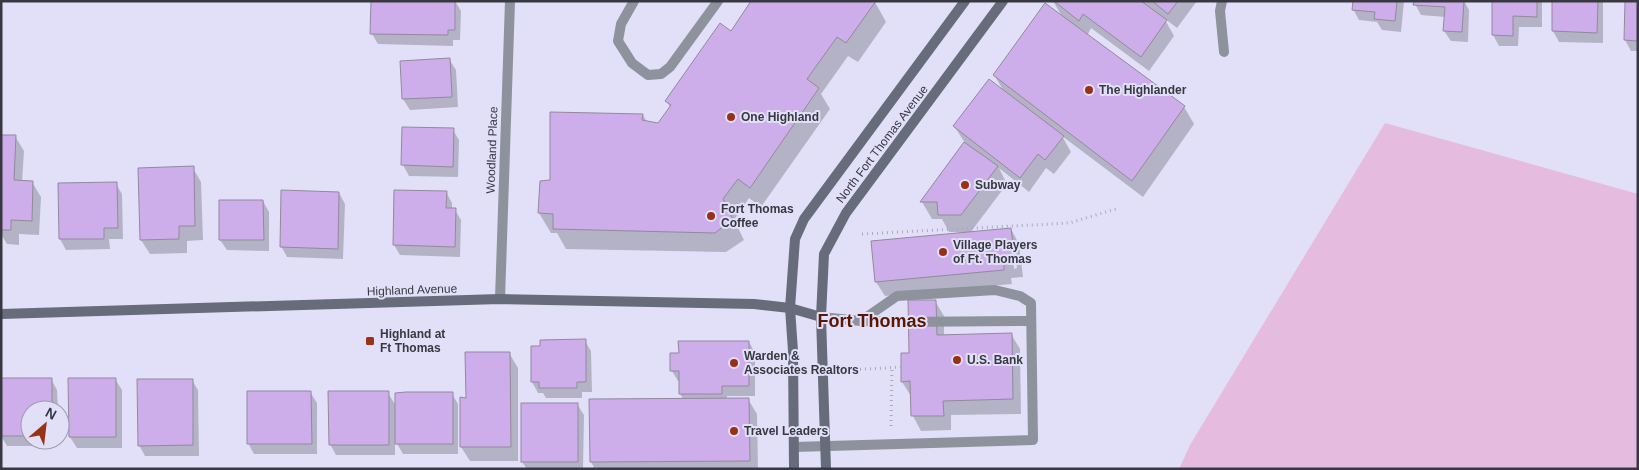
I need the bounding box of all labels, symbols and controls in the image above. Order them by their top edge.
street label: North Fort Thomas Avenue [833,82,931,206]
place label: The Highlander [1099,83,1187,97]
marker: The Highlander [1083,84,1095,96]
street label: Woodland Place [483,106,501,194]
place label: One Highland [741,110,819,124]
marker: One Highland [725,111,737,123]
place label: Subway [975,178,1021,192]
marker: Subway [959,179,971,191]
place label: Fort Thomas Coffee [721,202,794,230]
marker: Fort Thomas Coffee [705,210,717,222]
place label: Village Players of Ft. Thomas [953,238,1038,266]
marker: Village Players of Ft. Thomas [937,246,949,258]
street label: Highland Avenue [367,281,458,299]
district label: Fort Thomas [817,311,927,331]
place label: Highland at Ft Thomas [380,327,445,355]
marker: Highland at Ft Thomas [364,335,376,347]
place label: Warden & Associates Realtors [744,349,859,377]
place label: U.S. Bank [967,353,1023,367]
marker: U.S. Bank [951,354,963,366]
marker: Warden & Associates Realtors [728,357,740,369]
north arrow [20,400,70,450]
text: N [43,404,59,423]
place label: Travel Leaders [744,424,828,438]
marker: Travel Leaders [728,425,740,437]

